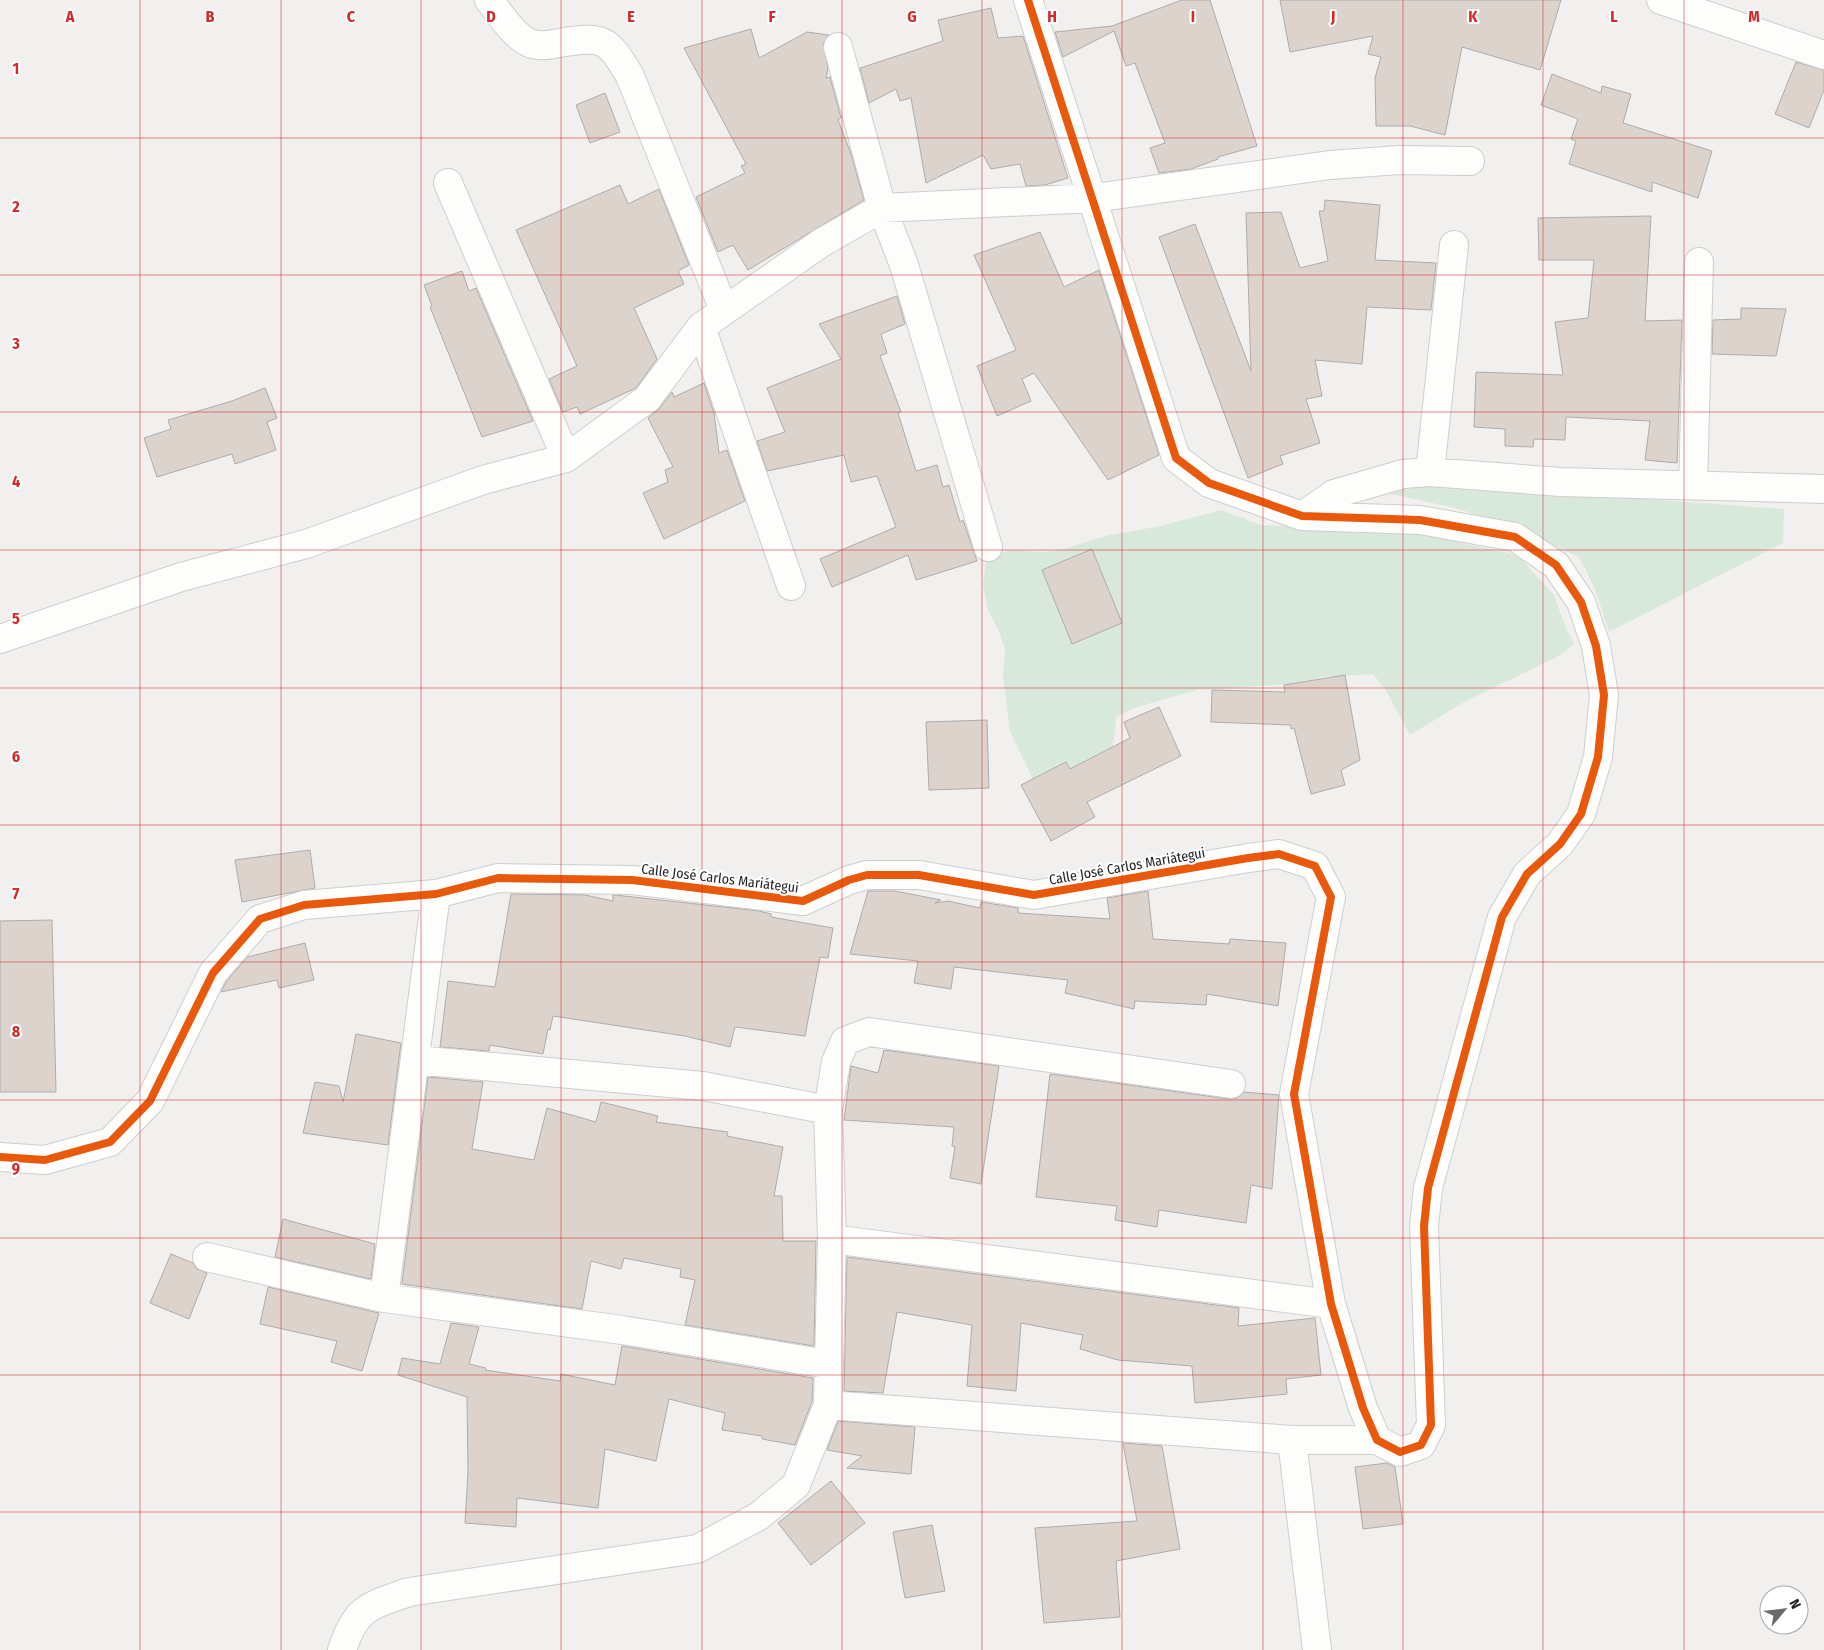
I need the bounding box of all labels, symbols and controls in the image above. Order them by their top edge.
text: A [65,7,75,26]
text: B [206,7,215,26]
text: C [347,7,356,26]
text: D [486,7,496,26]
text: E [627,7,635,26]
text: F [768,7,776,26]
text: G [907,7,917,26]
text: H [1047,7,1057,26]
text: I [1191,7,1195,26]
text: J [1330,7,1335,26]
text: K [1468,7,1478,26]
text: L [1610,7,1618,26]
text: M [1748,7,1760,26]
text: 1 [13,59,19,78]
text: 2 [11,197,20,216]
text: 3 [11,334,20,353]
text: 4 [12,472,20,491]
text: 5 [12,609,20,628]
text: 6 [12,747,20,766]
street label: Calle José Carlos Mariátegui [1048,844,1206,889]
street label: Calle José Carlos Mariátegui [640,860,800,897]
text: 7 [13,884,20,903]
text: 8 [12,1022,21,1041]
text: 9 [12,1159,20,1178]
north arrow [1759,1585,1809,1635]
text: N [1786,1596,1805,1612]

